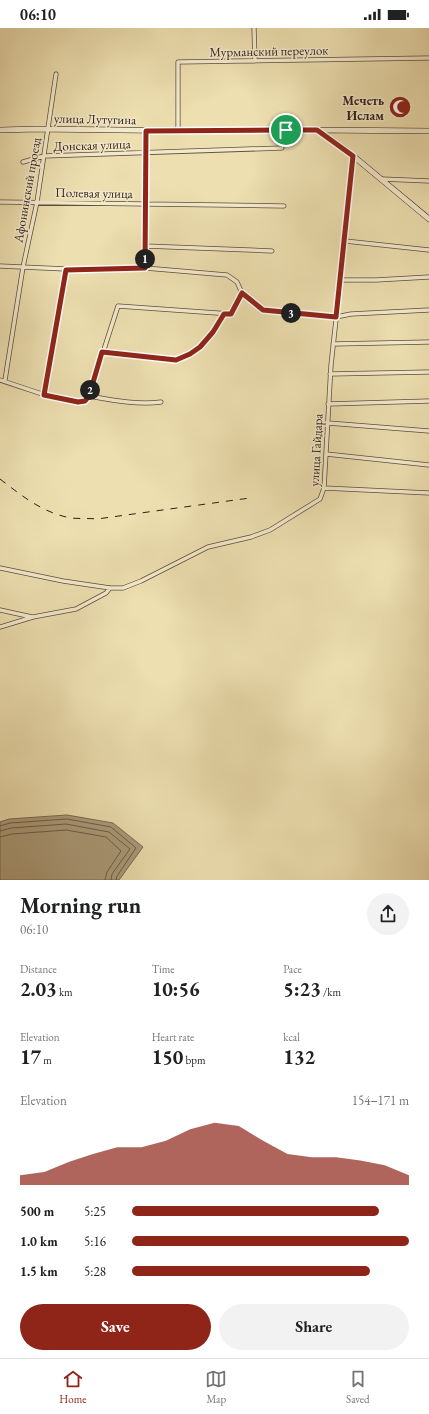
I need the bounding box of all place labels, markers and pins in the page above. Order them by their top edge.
place label: Мечеть Ислам [342,92,384,124]
mosque icon: Мечеть Ислам [387,94,413,120]
pin [269,113,303,147]
pin: 1 [135,249,155,269]
pin: 3 [281,303,301,323]
pin: 2 [80,380,100,400]

